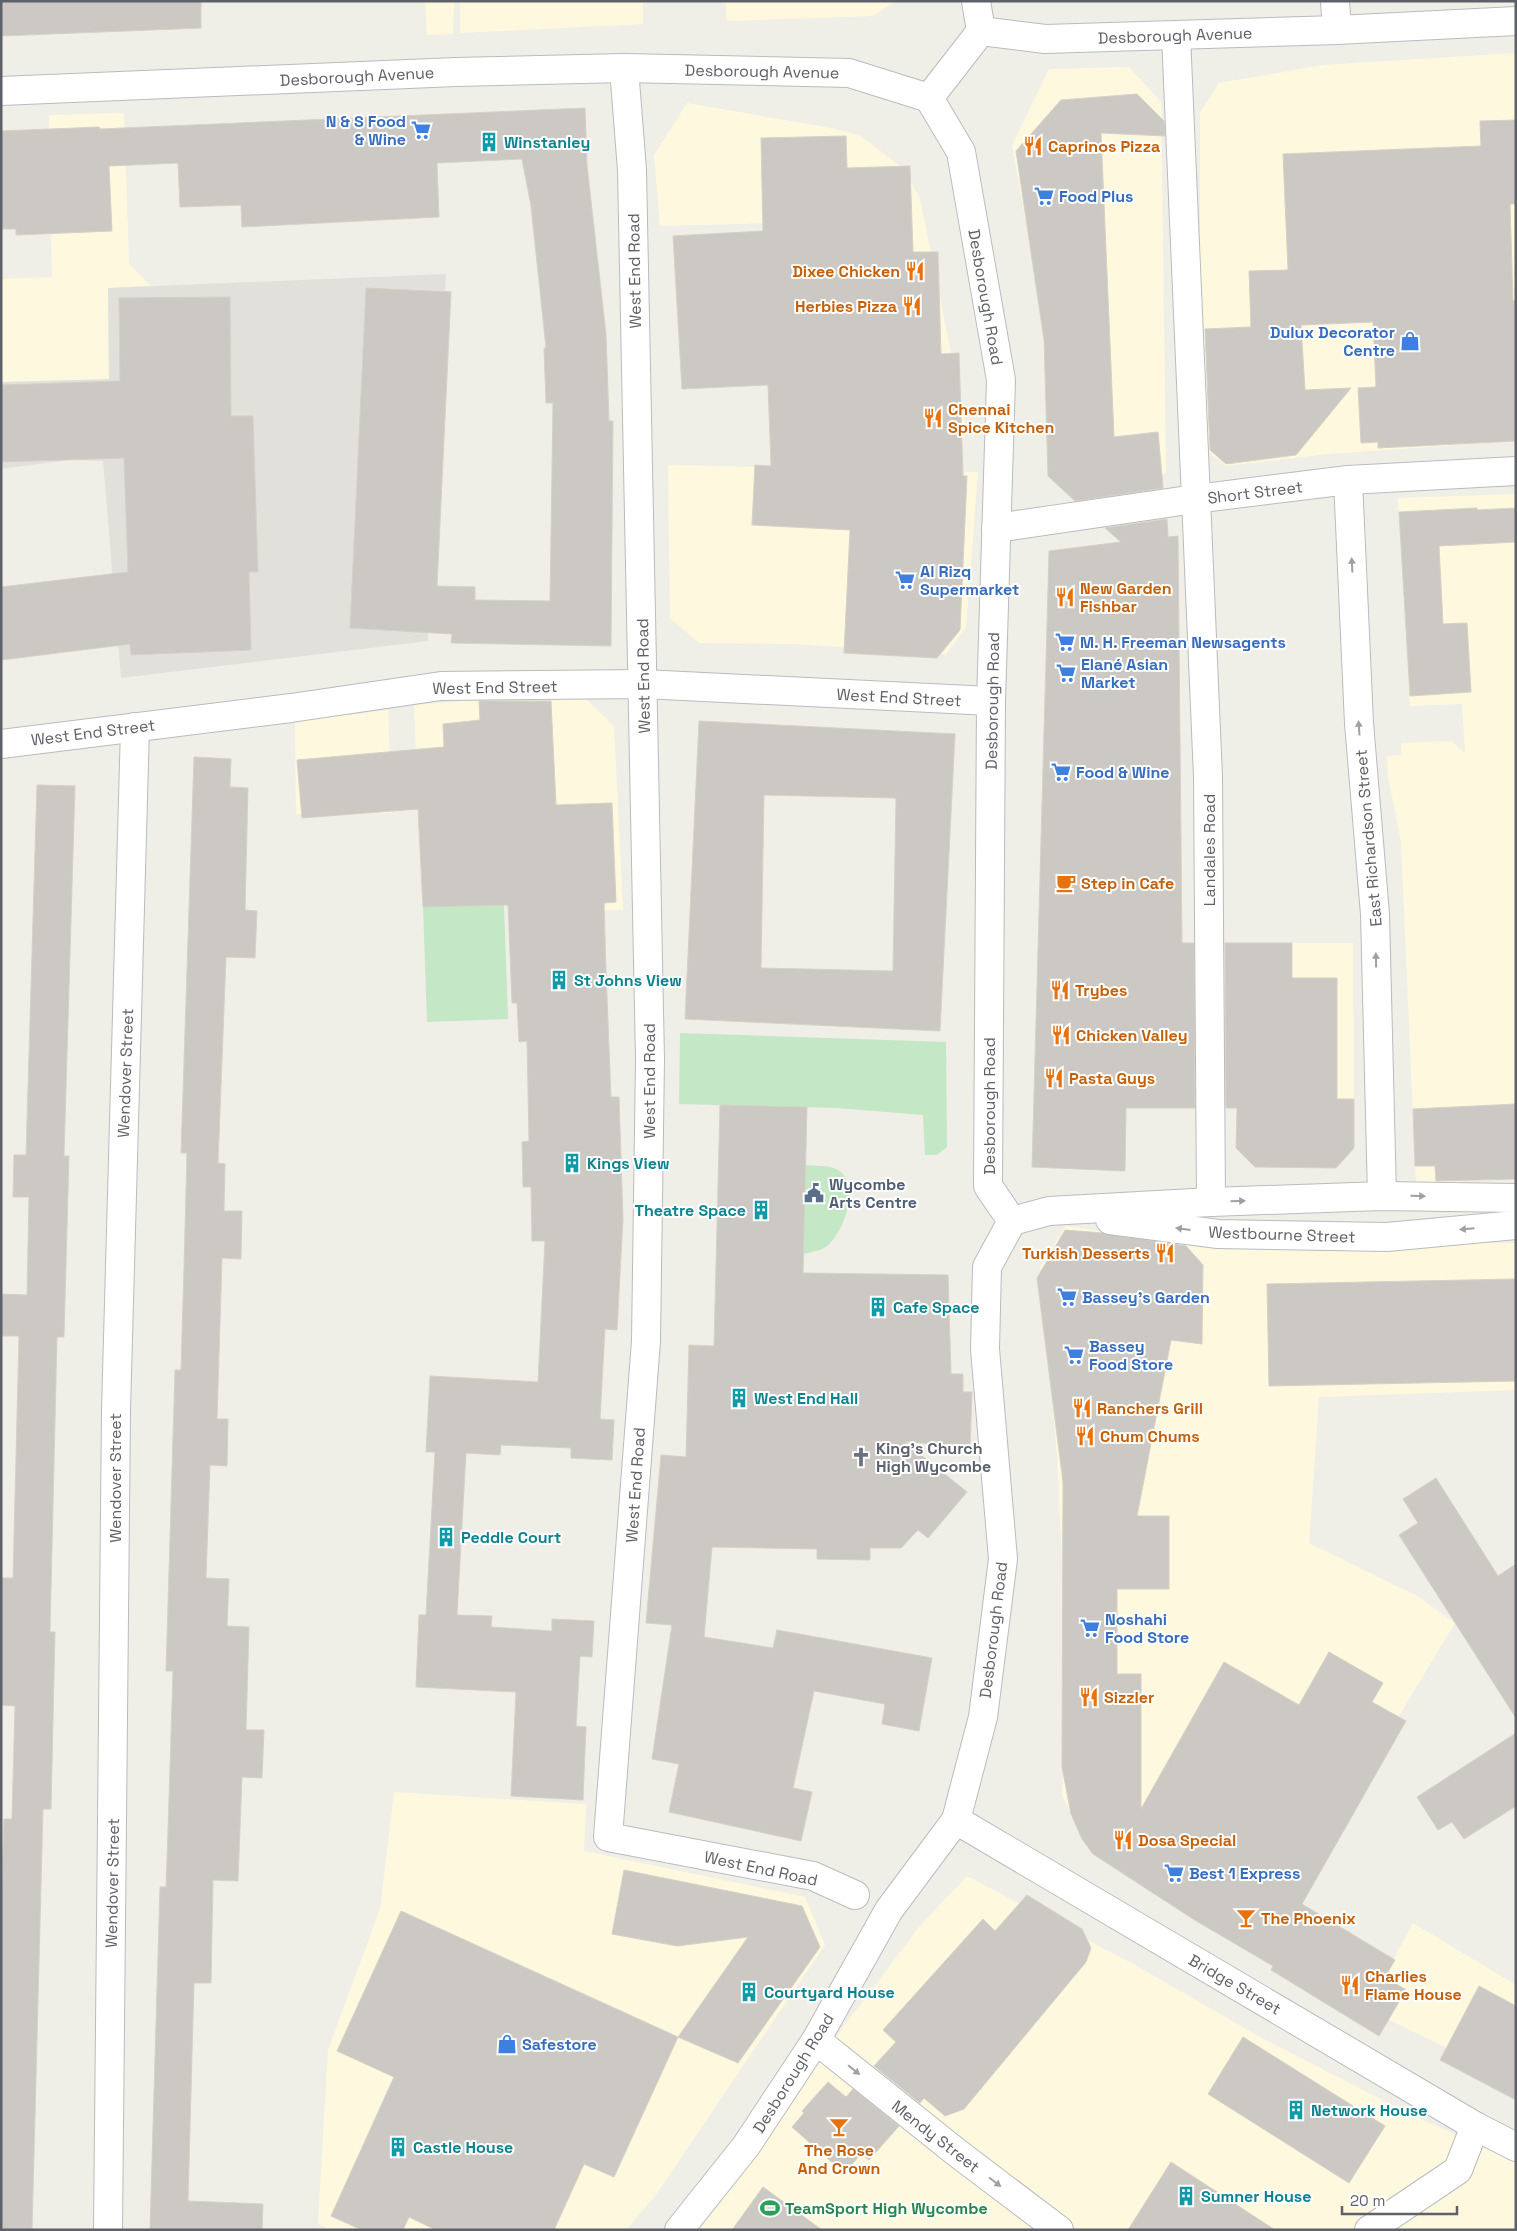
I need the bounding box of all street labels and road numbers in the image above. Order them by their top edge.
street label: Desborough Avenue [1097,22,1253,49]
street label: Desborough Avenue [685,60,839,83]
street label: Desborough Avenue [279,62,435,91]
street label: West End Road [623,213,646,329]
street label: Desborough Road [963,228,1008,367]
street label: Short Street [1206,476,1304,509]
street label: West End Road [632,618,655,734]
street label: Desborough Road [981,632,1004,770]
street label: West End Street [432,676,558,699]
street label: West End Street [836,684,962,711]
street label: West End Street [30,714,156,751]
street label: East Richardson Street [1350,749,1387,927]
street label: Landales Road [1199,794,1220,906]
street label: Wendover Street [113,1008,138,1138]
street label: West End Road [639,1023,660,1139]
street label: Desborough Road [979,1037,1000,1175]
street label: Westbourne Street [1208,1221,1356,1248]
street label: Wendover Street [105,1413,126,1543]
street label: West End Road [621,1427,650,1543]
street label: Desborough Road [975,1560,1012,1700]
street label: Wendover Street [101,1818,124,1948]
street label: West End Road [702,1846,820,1891]
street label: Bridge Street [1185,1949,1285,2019]
street label: Desborough Road [748,2009,839,2137]
street label: Mendy Street [887,2095,984,2177]

